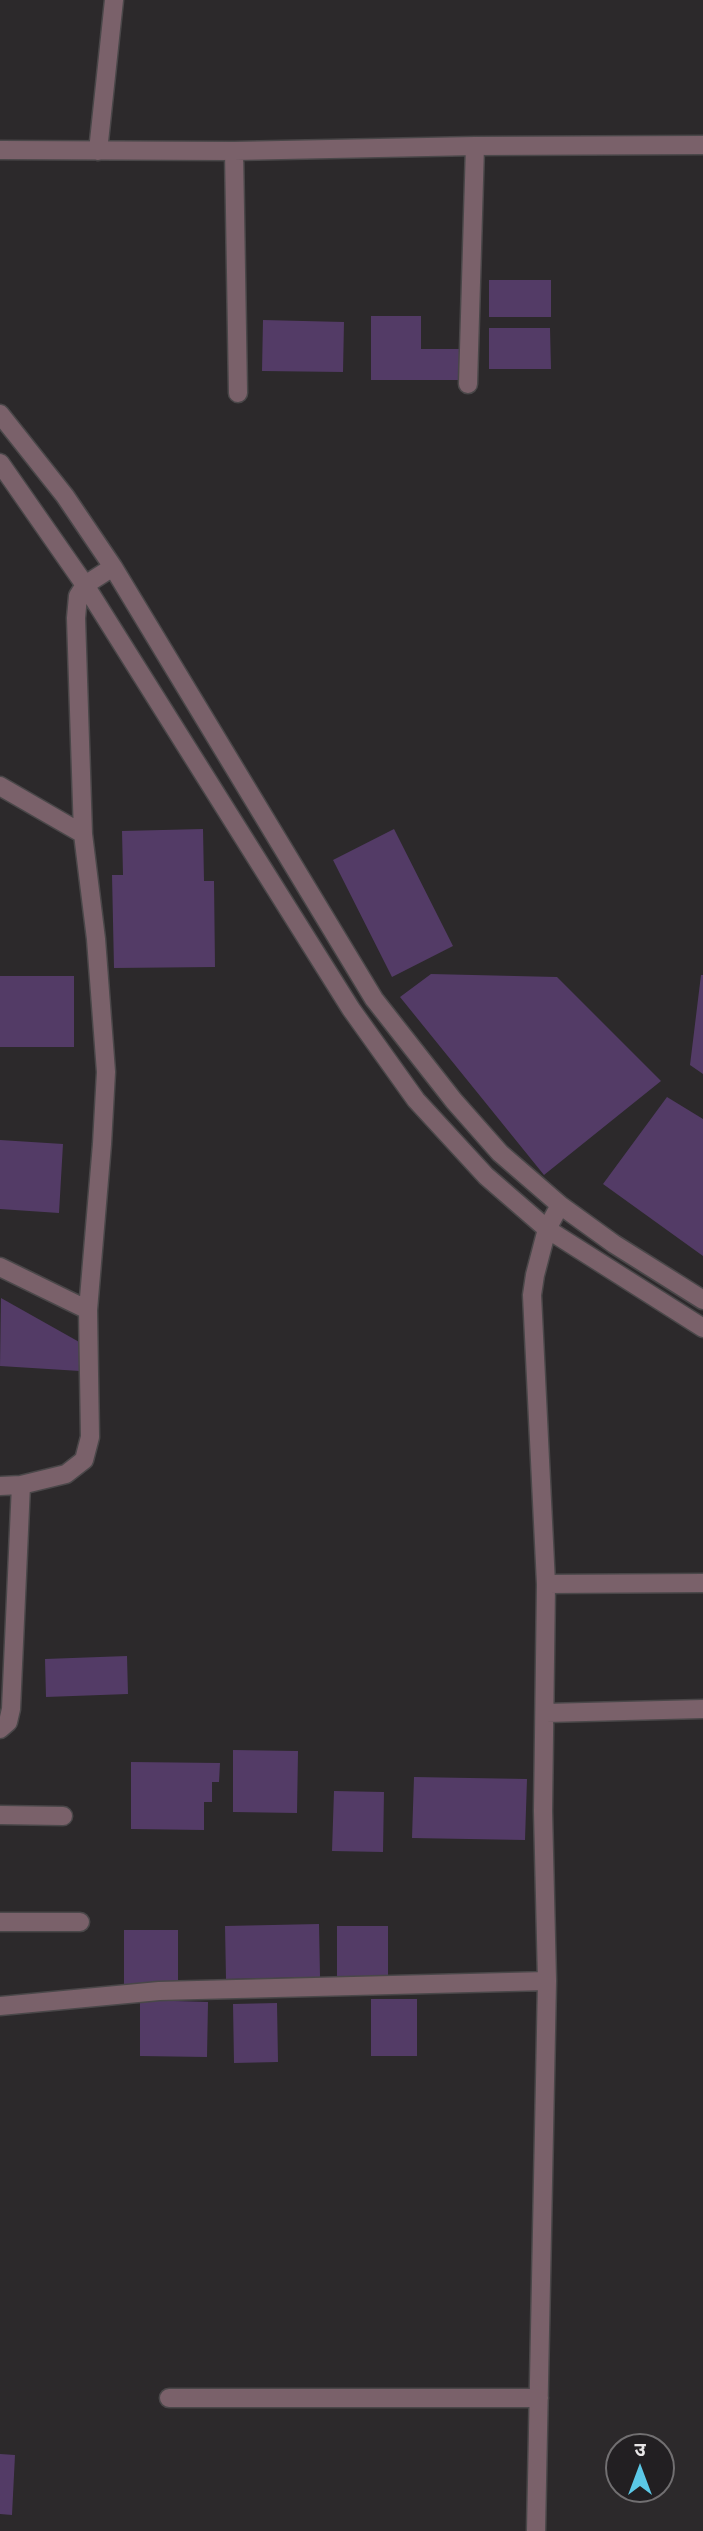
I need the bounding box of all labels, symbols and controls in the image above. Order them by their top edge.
north arrow [605,2433,675,2503]
text: उ [634,2434,646,2463]

